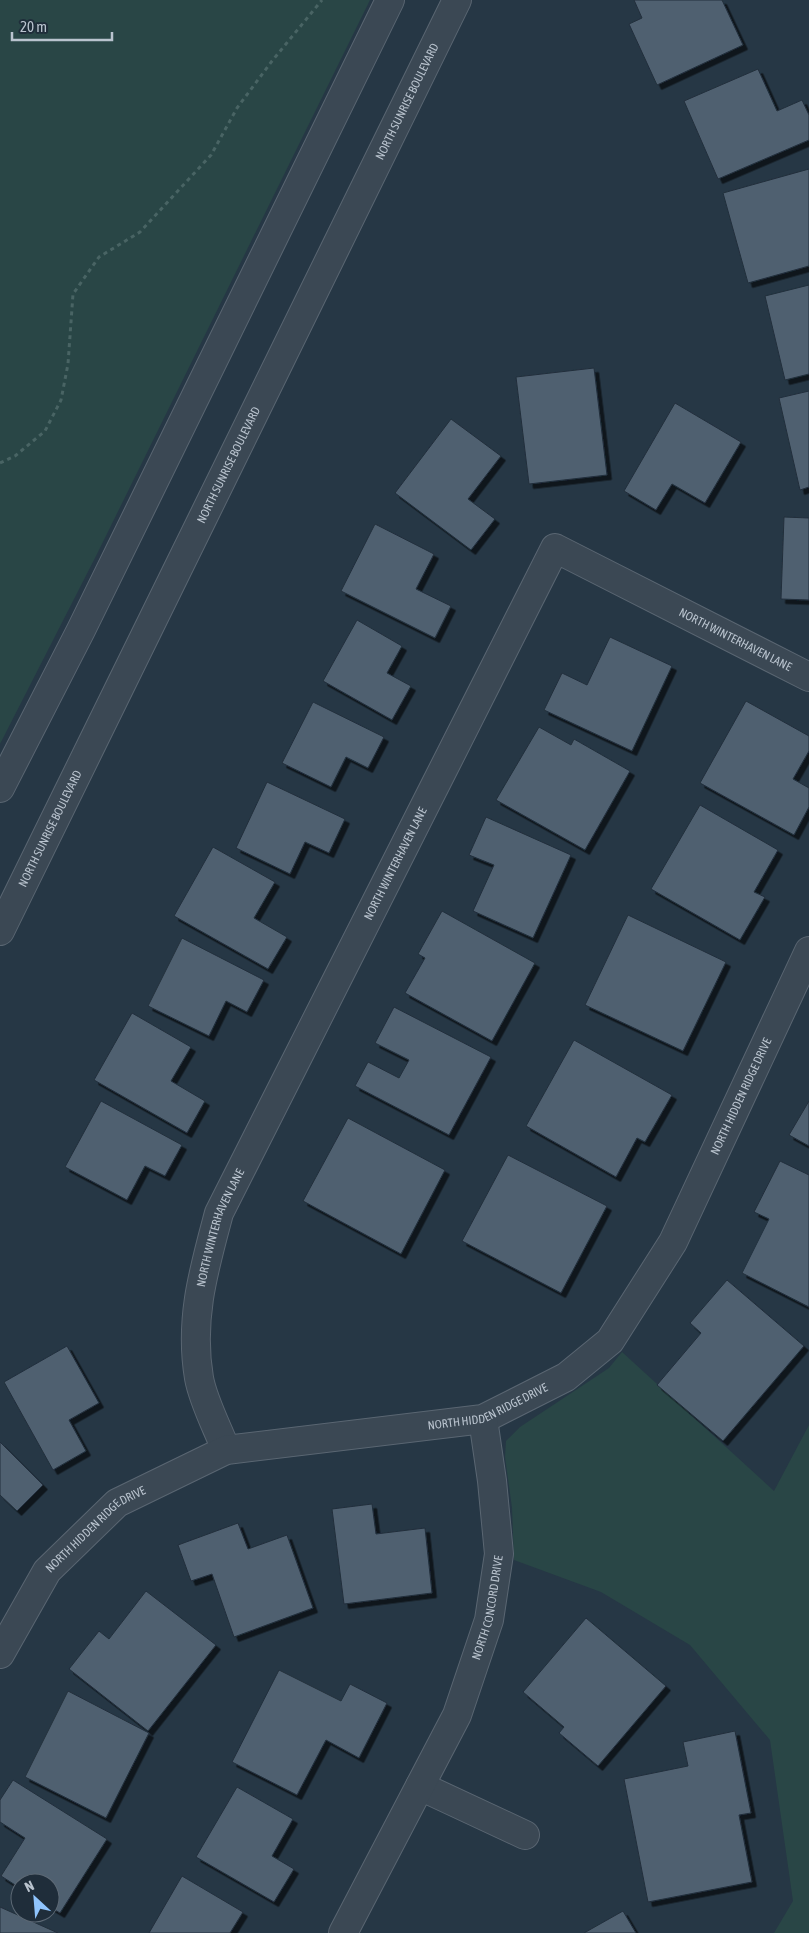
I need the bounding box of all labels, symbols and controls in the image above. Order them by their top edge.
scale bar [12,10,112,42]
text: 20 m [20,18,47,35]
street label: NORTH SUNRISE BOULEVARD [373,41,442,162]
street label: NORTH SUNRISE BOULEVARD [194,404,263,526]
street label: NORTH WINTERHAVEN LANE [677,605,794,674]
street label: NORTH SUNRISE BOULEVARD [16,768,85,889]
street label: NORTH WINTERHAVEN LANE [361,805,430,922]
street label: NORTH HIDDEN RIDGE DRIVE [708,1036,774,1157]
street label: NORTH WINTERHAVEN LANE [194,1167,247,1288]
street label: NORTH HIDDEN RIDGE DRIVE [427,1380,550,1433]
street label: NORTH HIDDEN RIDGE DRIVE [43,1483,148,1575]
street label: NORTH CONCORD DRIVE [469,1555,506,1662]
north arrow [10,1873,60,1923]
text: N [22,1877,37,1895]

